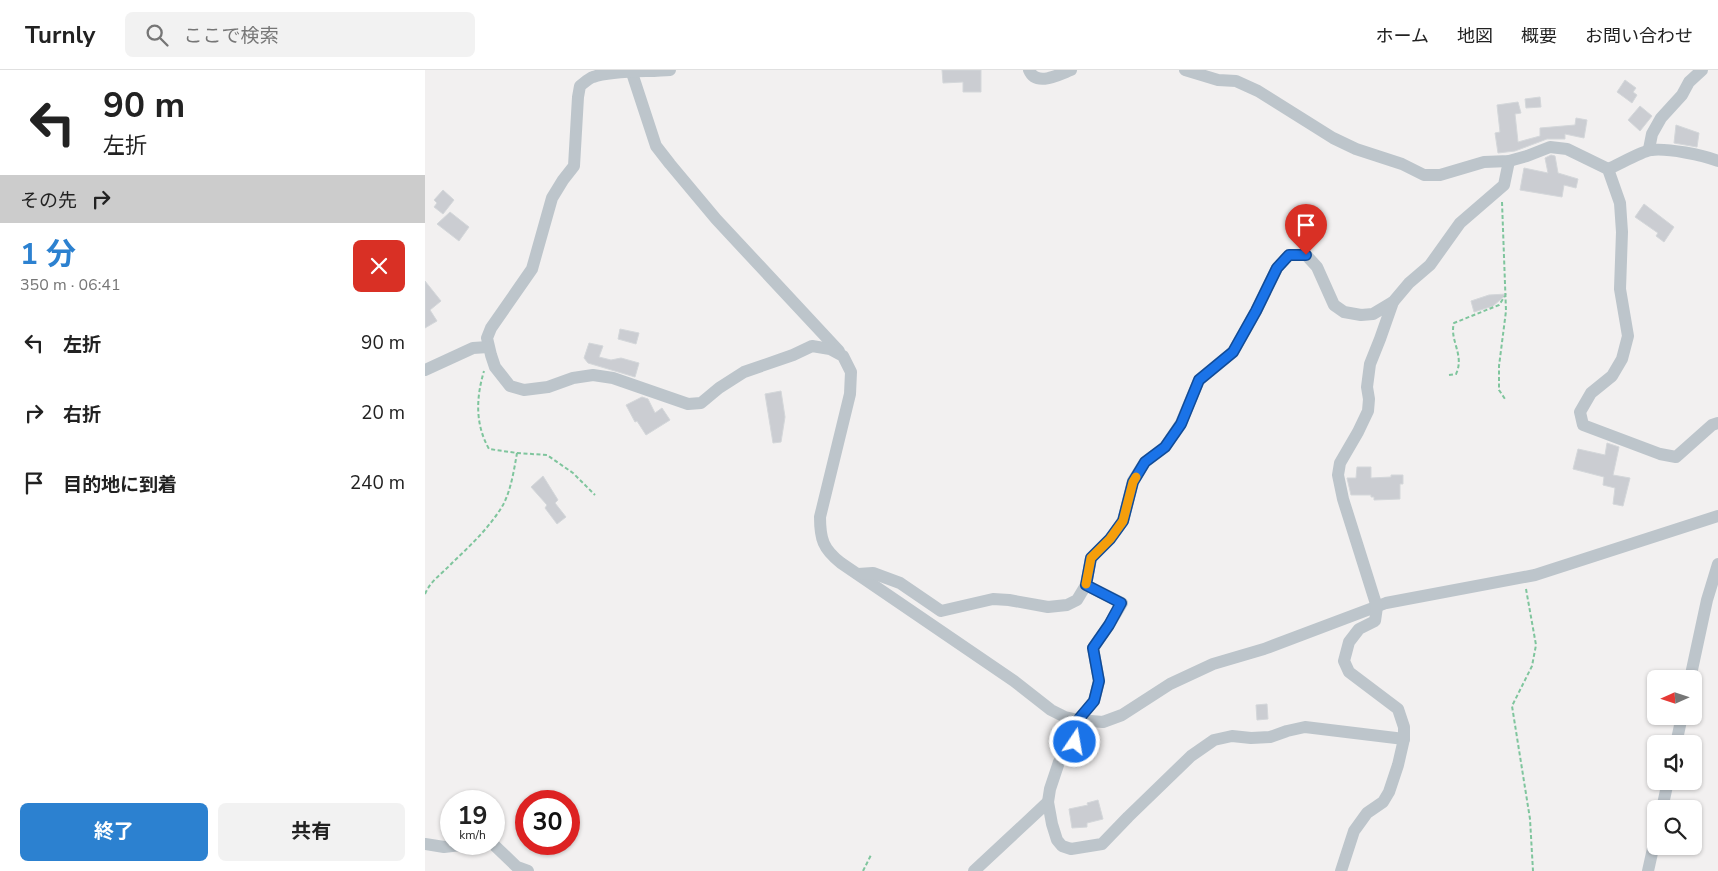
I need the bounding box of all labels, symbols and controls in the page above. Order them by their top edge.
search box [125,12,475,57]
text: Turnly [25,19,95,51]
icon: search [143,21,171,49]
text: ここで検索 [183,23,278,49]
text: ホーム [1376,24,1429,48]
text: 地図 [1457,24,1493,48]
text: 概要 [1521,24,1557,48]
text: お問い合わせ [1585,24,1693,48]
text: 90 m [103,82,185,129]
icon: left [20,90,85,155]
text: 左折 [103,131,147,161]
icon: right [87,185,115,213]
text: その先 [20,188,77,214]
pin [1285,204,1327,255]
icon: arrive [1292,211,1320,239]
text: 1 分 [20,234,76,275]
button: close [353,240,405,292]
text: 350 m · 06:41 [20,274,121,296]
icon: left [20,329,48,357]
text: 90 m [361,330,405,356]
text: 左折 [63,332,101,358]
icon: right [20,399,48,427]
text: 20 m [361,400,405,426]
text: 右折 [63,402,101,428]
icon: arrive [20,469,48,497]
text: 240 m [350,470,405,496]
text: 目的地に到着 [63,472,177,498]
north arrow [1647,670,1703,725]
map controls [1647,670,1702,855]
position arrow [1048,715,1100,767]
button: sound [1647,735,1702,790]
speed limit sign: 30 [515,790,580,855]
text: 19 [457,799,488,833]
button: search [1647,800,1702,855]
button: 終了 [20,803,208,861]
button: 共有 [218,803,405,861]
text: km/h [459,827,486,843]

